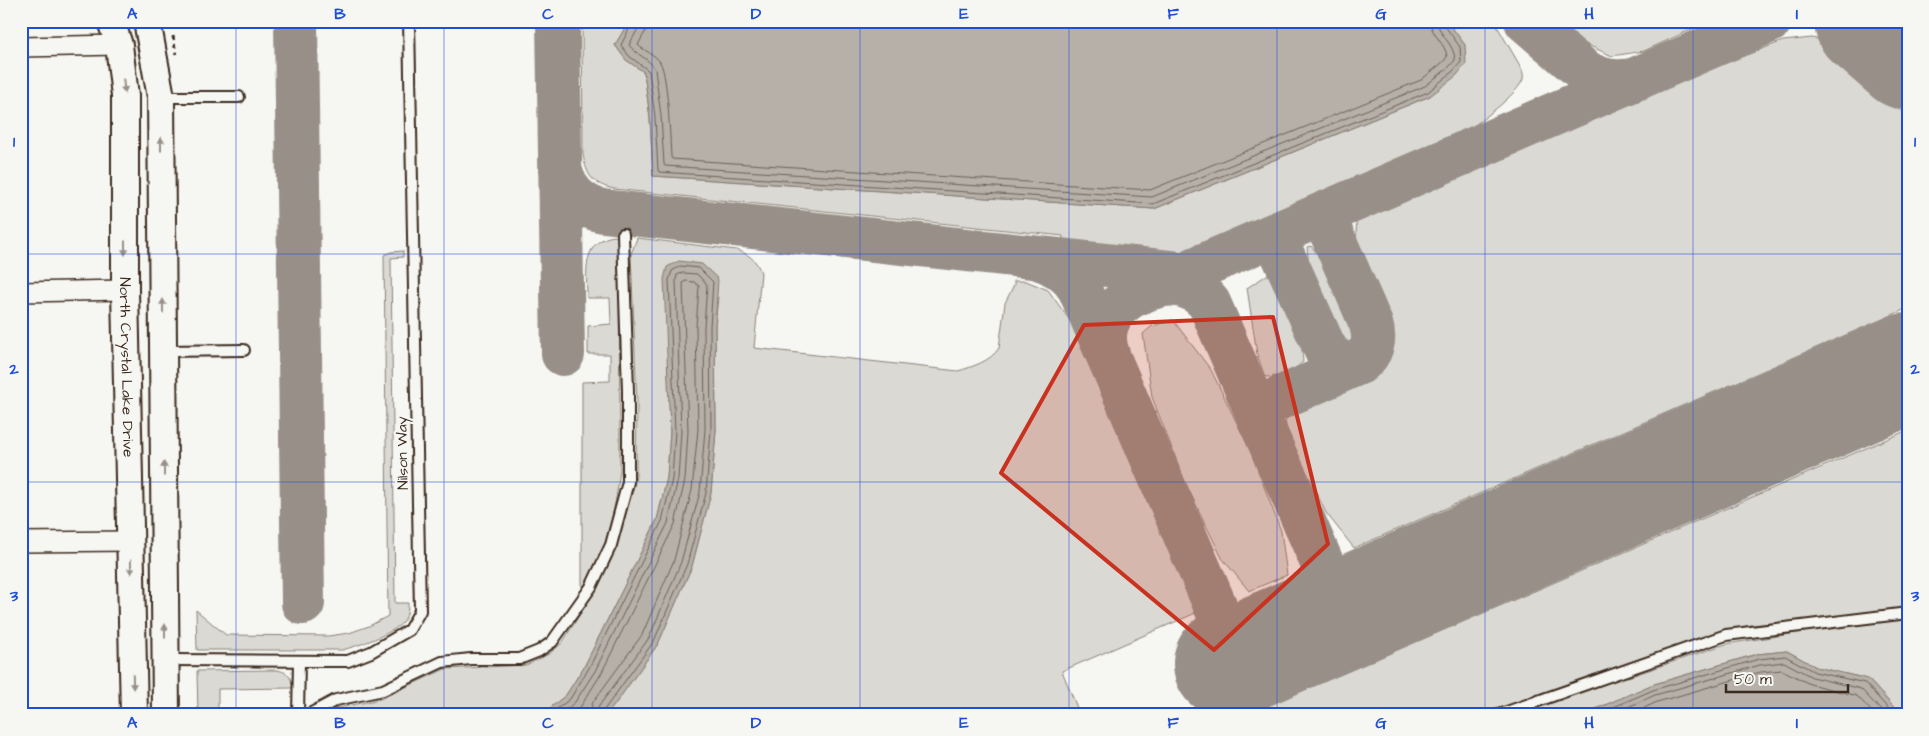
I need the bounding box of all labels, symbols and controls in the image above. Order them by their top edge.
text: A [127,3,138,25]
text: B [334,3,346,25]
text: C [542,3,554,25]
text: D [751,3,762,25]
text: E [959,3,969,25]
text: F [1167,3,1179,25]
text: G [1375,3,1387,25]
text: H [1584,3,1594,25]
text: I [1796,3,1798,25]
one-way arrow [120,78,128,94]
text: 1 [13,131,16,153]
text: 1 [1914,131,1917,153]
one-way arrow [157,135,165,151]
one-way arrow [121,240,129,256]
street label: North Crystal Lake Drive [114,277,139,458]
one-way arrow [159,298,167,314]
text: 2 [8,358,19,380]
text: 2 [1909,358,1920,380]
street label: Nilson Way [391,416,415,490]
one-way arrow [160,460,168,476]
one-way arrow [128,559,136,575]
text: 3 [9,585,19,607]
text: 3 [1910,585,1920,607]
one-way arrow [161,623,169,639]
scale bar [1726,661,1849,693]
text: 50 m [1734,669,1772,690]
one-way arrow [129,674,137,690]
text: A [127,712,138,734]
text: B [334,712,346,734]
text: C [542,712,554,734]
text: D [751,712,762,734]
text: E [959,712,969,734]
text: F [1167,712,1179,734]
text: G [1375,712,1387,734]
text: H [1584,712,1594,734]
text: I [1796,712,1798,734]

